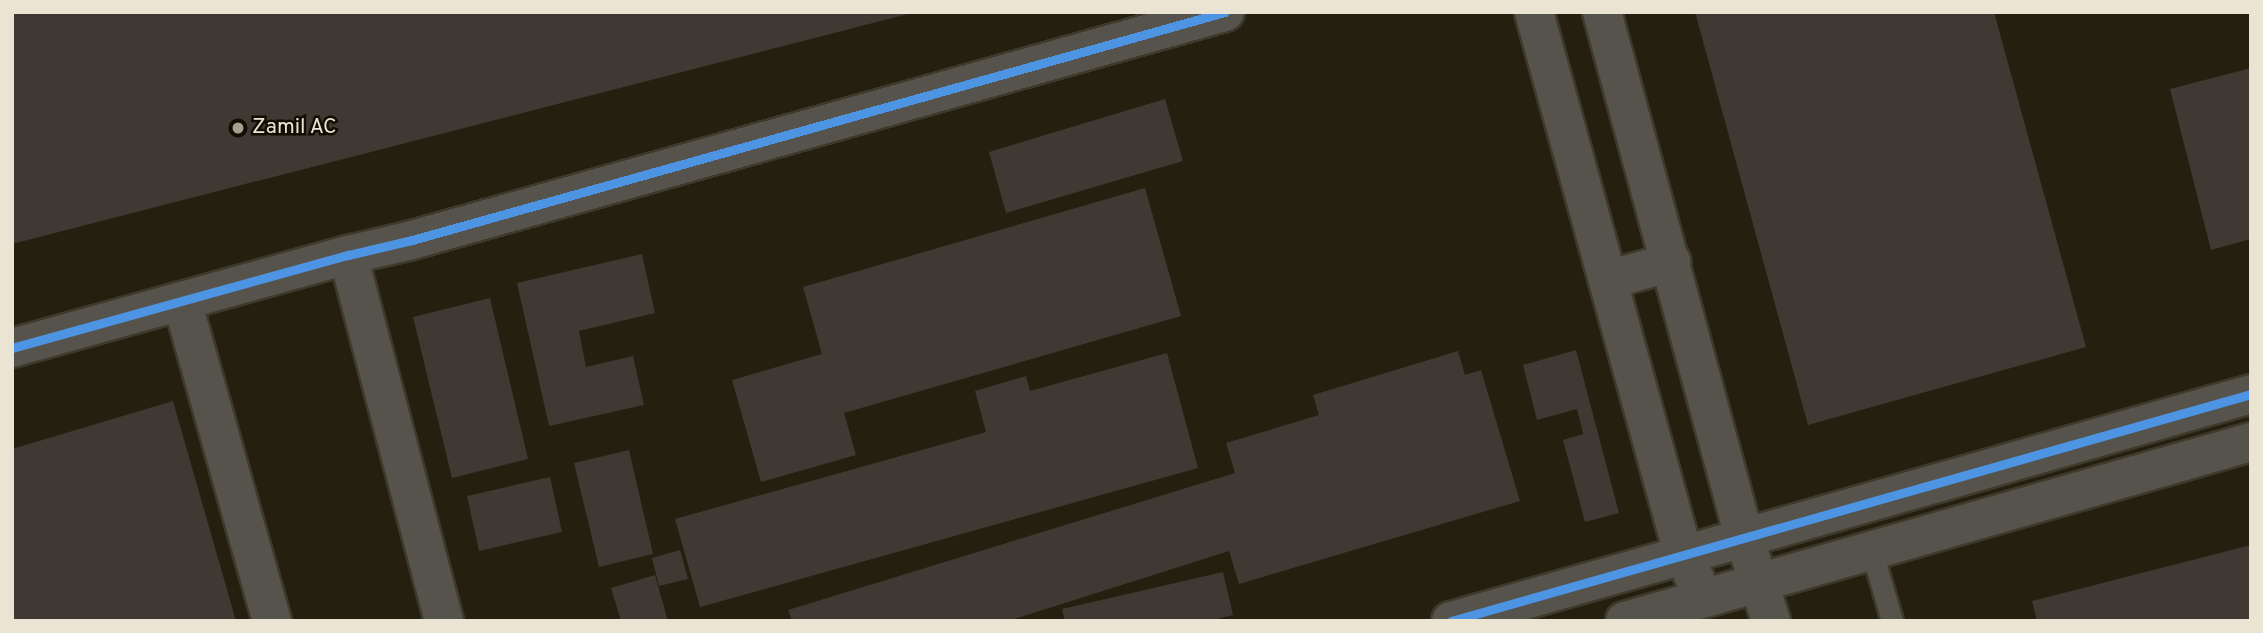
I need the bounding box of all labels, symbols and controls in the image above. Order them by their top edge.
place label: Zamil AC [252,115,337,141]
marker: Zamil AC [230,120,246,136]

